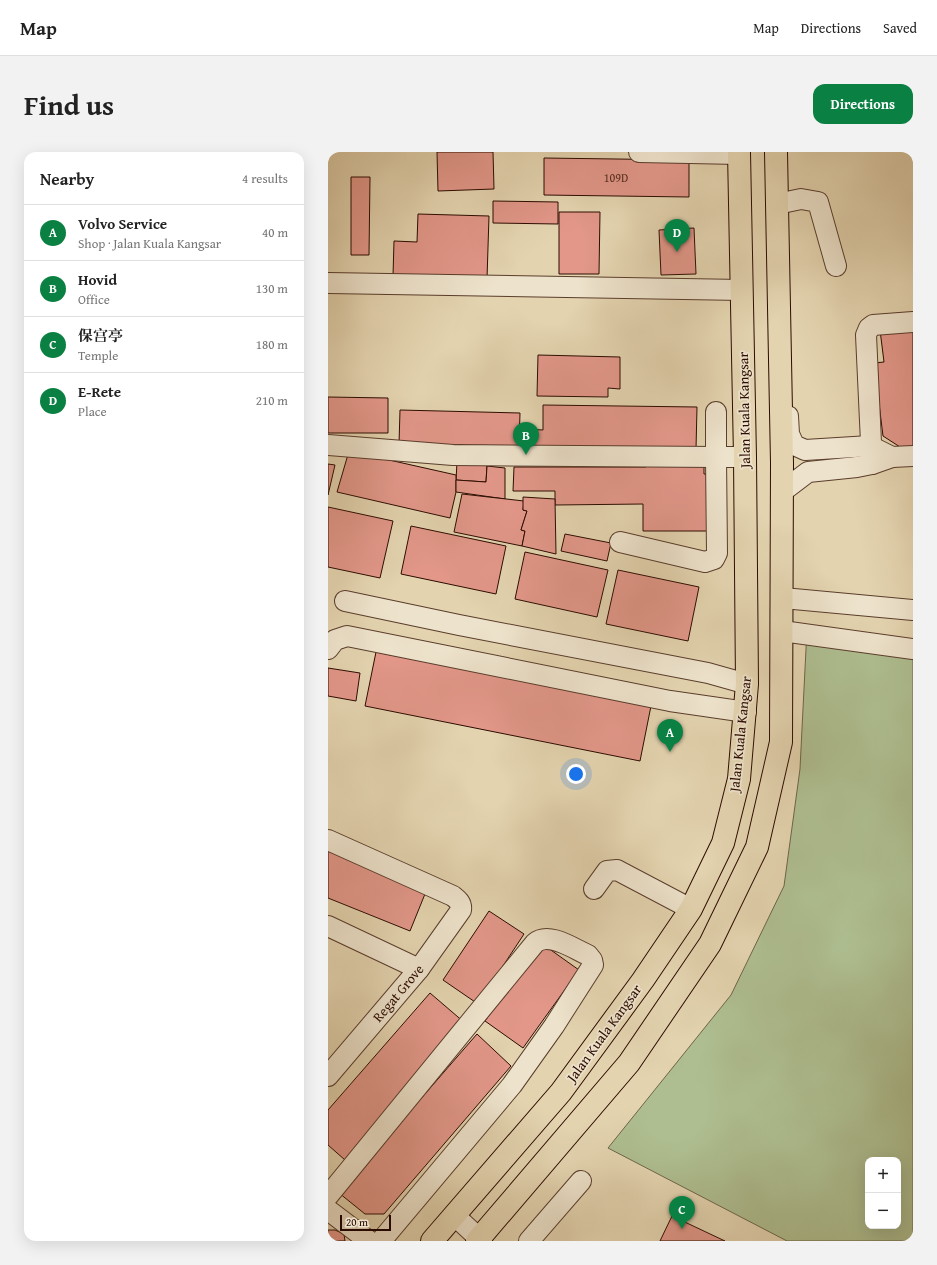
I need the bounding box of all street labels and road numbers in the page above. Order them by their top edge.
street label: Jalan Kuala Kangsar [733,351,755,470]
street label: Jalan Kuala Kangsar [724,675,756,795]
street label: Regat Grove [368,959,428,1026]
street label: Jalan Kuala Kangsar [561,980,646,1088]

